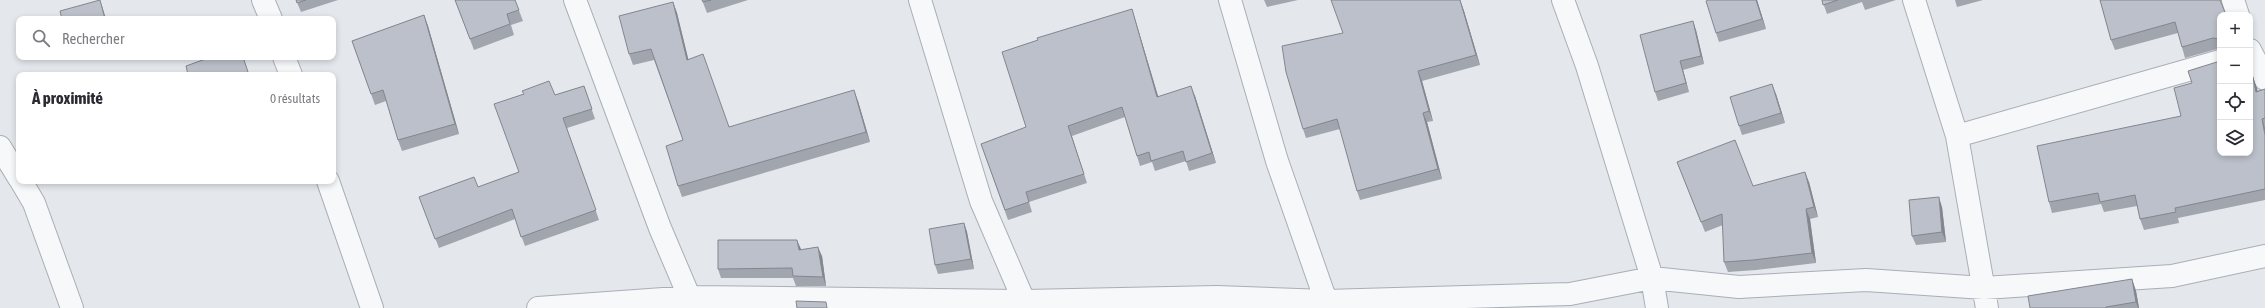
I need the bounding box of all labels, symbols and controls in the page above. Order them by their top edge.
map controls [2217,12,2253,156]
button: + [2217,12,2253,48]
search box [16,16,336,60]
icon: search [30,27,52,49]
text: Rechercher [62,30,124,47]
button: − [2217,48,2253,84]
button: locate [2217,84,2253,120]
text: À proximité [32,88,103,108]
text: 0 résultats [270,91,320,106]
button: layers [2217,120,2253,156]

